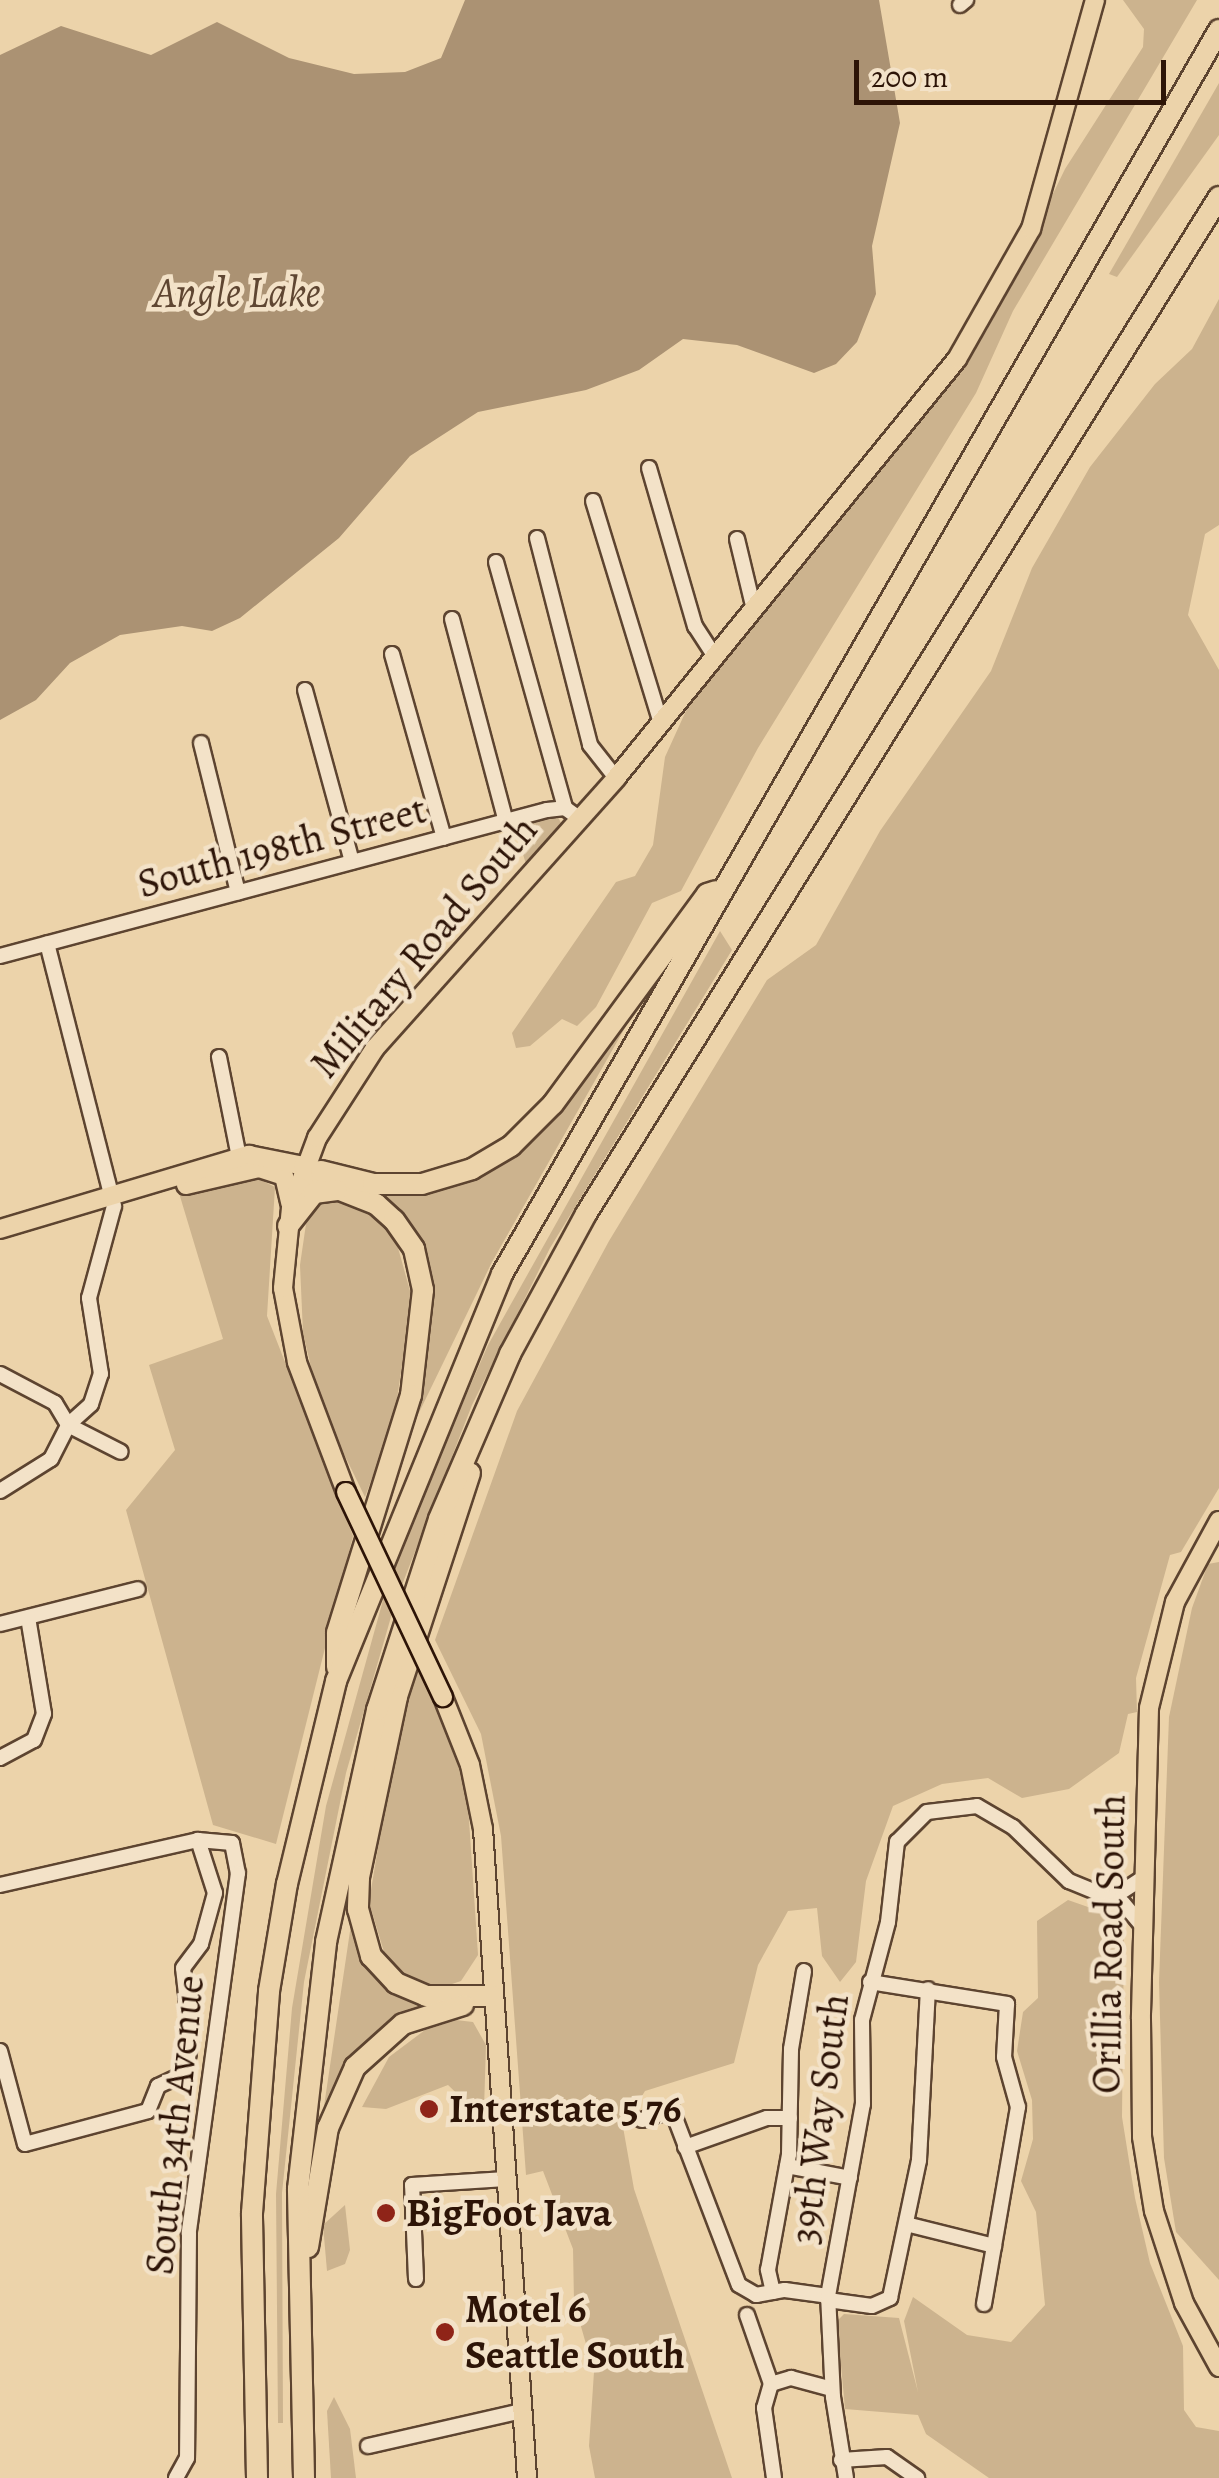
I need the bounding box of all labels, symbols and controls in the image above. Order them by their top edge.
scale bar [859,40,1172,102]
text: 200 m [871,57,948,97]
water label: Angle Lake [153,267,321,317]
street label: South 198th Street [133,785,431,909]
street label: Military Road South [301,806,547,1088]
street label: Orillia Road South [1082,1794,1136,2094]
street label: South 34th Avenue [135,1973,215,2277]
street label: 39th Way South [781,1991,859,2247]
place label: Interstate 5 76 [449,2085,682,2133]
marker: Interstate 5 76 [418,2098,440,2120]
place label: BigFoot Java [406,2189,612,2237]
marker: BigFoot Java [375,2202,397,2224]
place label: Motel 6 Seattle South [465,2285,685,2379]
marker: Motel 6 Seattle South [434,2321,456,2343]

